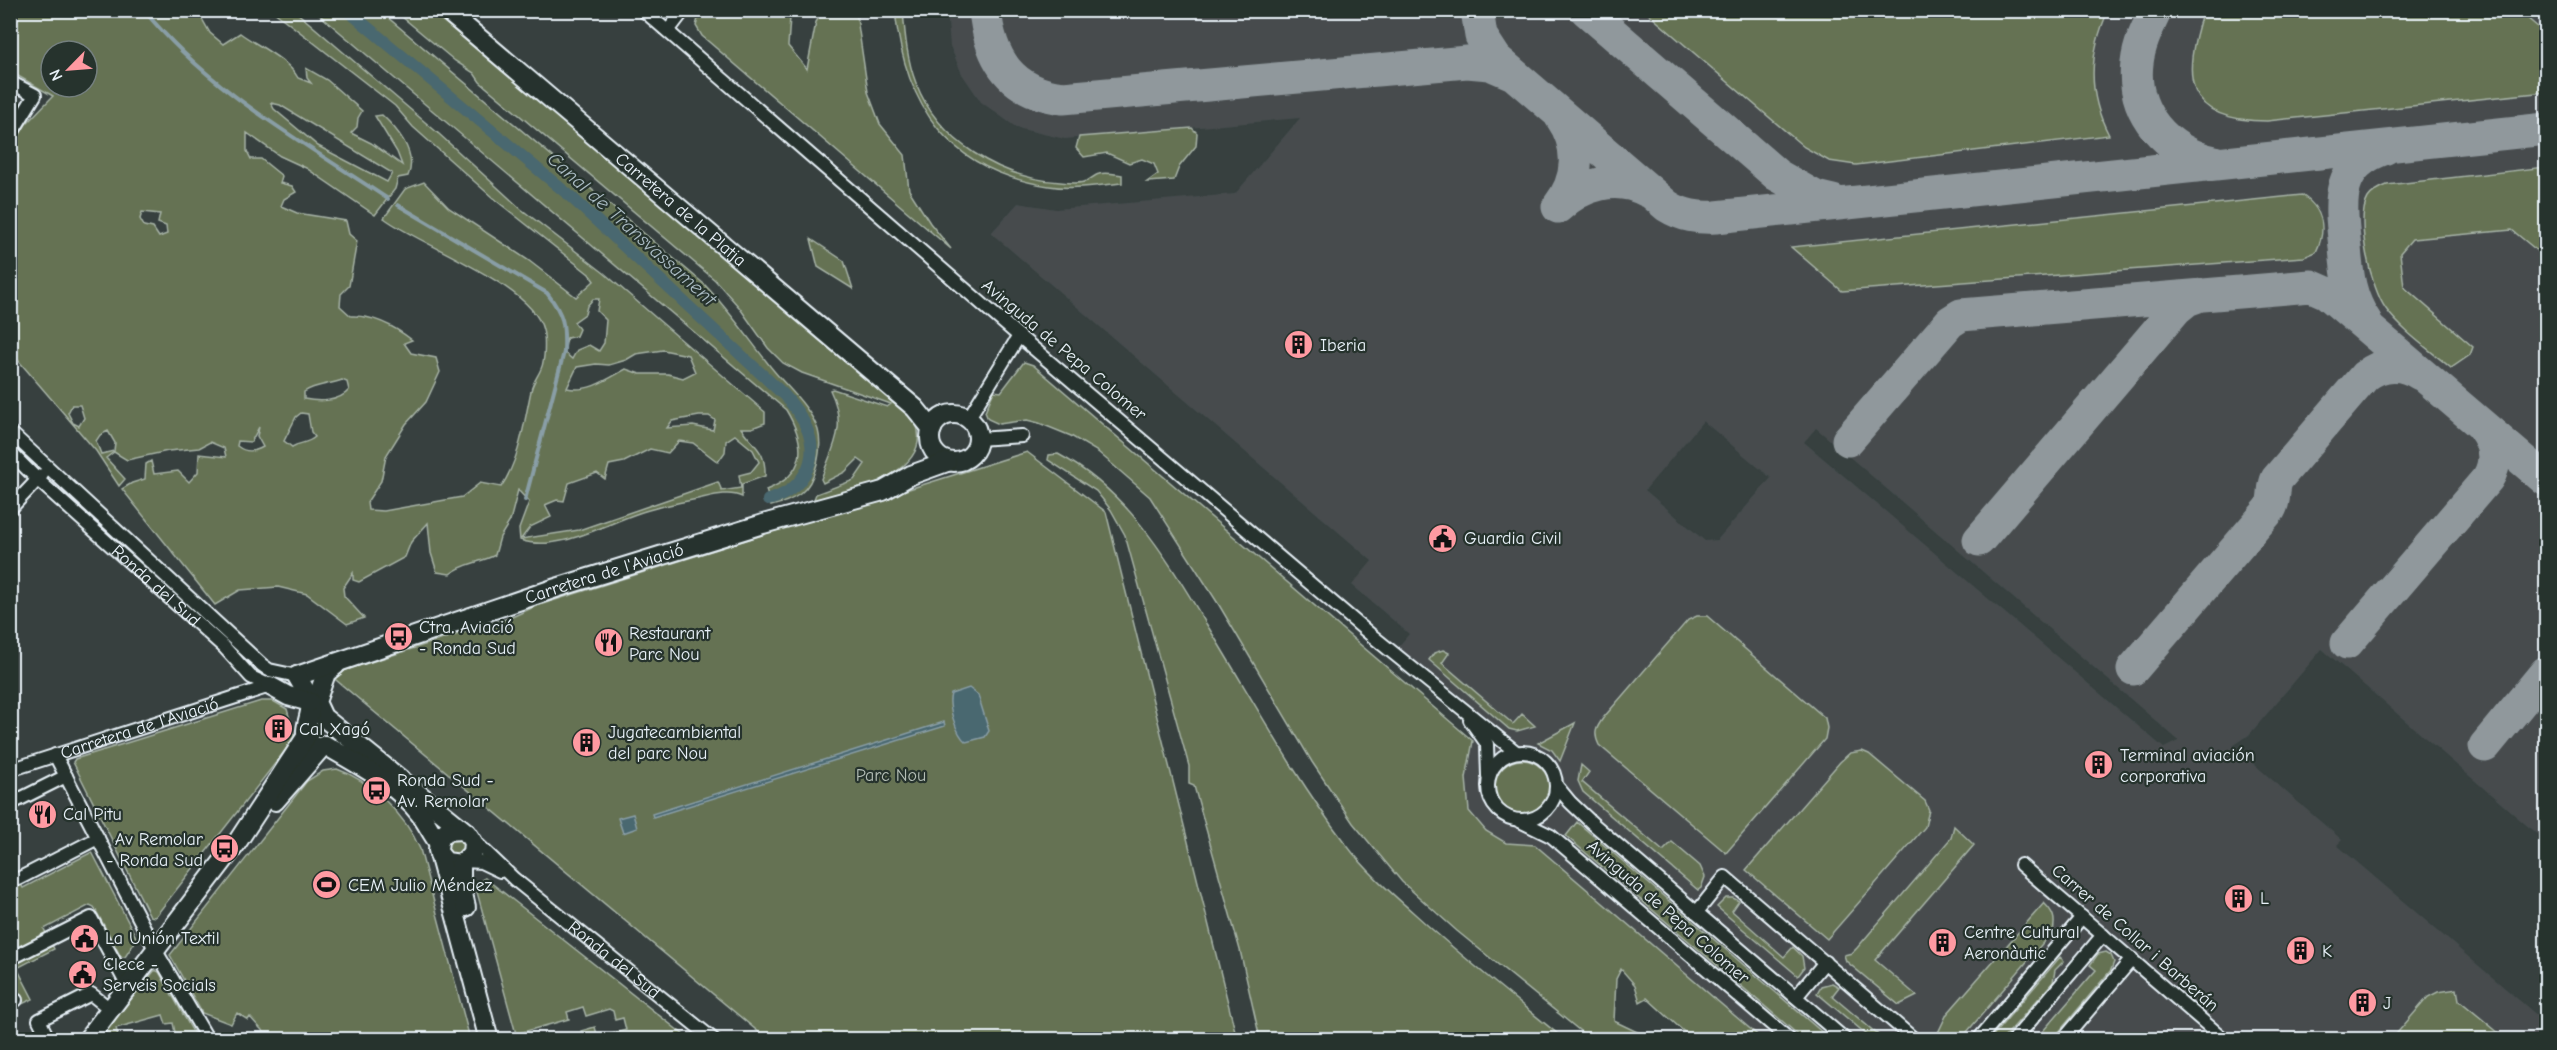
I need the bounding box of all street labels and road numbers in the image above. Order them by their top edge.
street label: Carretera de la Platja [611,148,751,271]
street label: Avinguda de Pepa Colomer [977,275,1151,426]
street label: Carretera de l'Aviació [522,539,686,608]
street label: Ronda del Sud [107,541,205,631]
street label: Carretera de l'Aviació [58,693,221,764]
street label: Avinguda de Pepa Colomer [1582,836,1754,989]
street label: Carrer de Collar i Barberán [2047,860,2223,1016]
street label: Ronda del Sud [564,916,664,1003]

